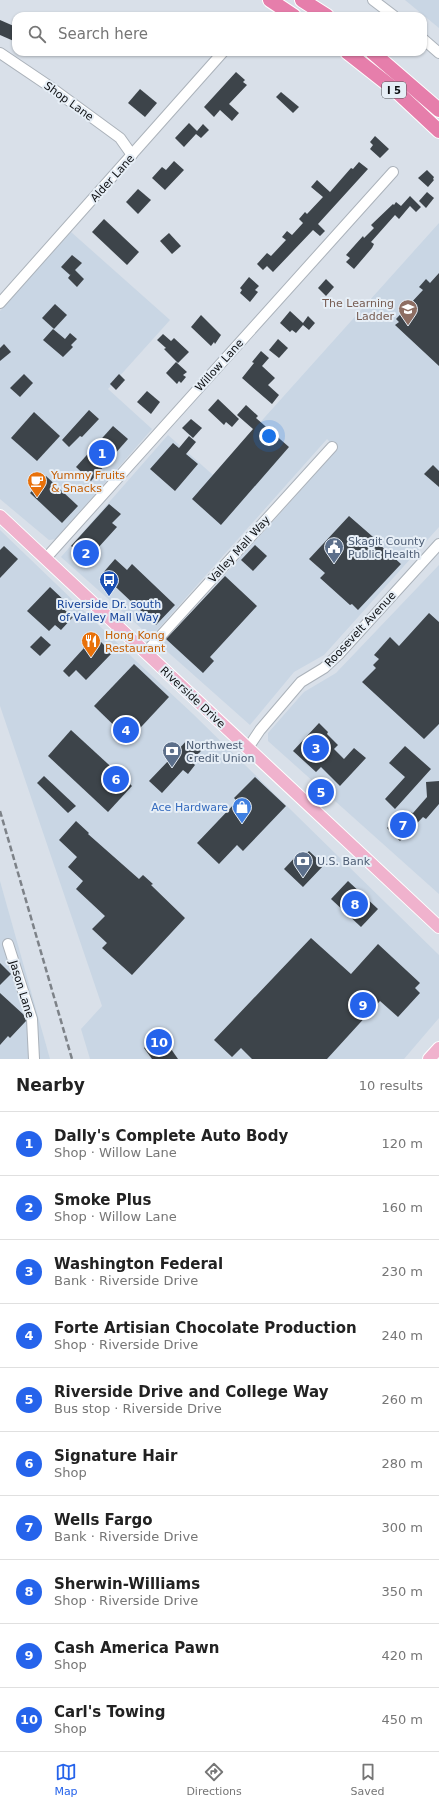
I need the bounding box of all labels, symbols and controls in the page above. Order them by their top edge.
search box [12,12,427,56]
icon: search [26,23,48,45]
text: Search here [58,25,148,43]
street label: Shop Lane [42,79,96,124]
road number: I 5 [382,82,406,98]
street label: Alder Lane [88,152,137,205]
place label: The Learning Ladder [321,297,394,323]
school or university icon: The Learning Ladder [397,298,419,326]
street label: Willow Lane [193,336,246,394]
your location [259,426,279,446]
pin: 1 [89,438,115,468]
place label: Yummy Fruits & Snacks [50,469,125,495]
cafe icon: Yummy Fruits & Snacks [26,470,48,498]
street label: Valley Mall Way [206,513,273,585]
place label: Skagit County Public Health [348,535,425,561]
public building icon: Skagit County Public Health [323,536,345,564]
pin: 2 [73,538,99,568]
bus stop icon: Riverside Dr. south of Valley Mall Way [98,569,120,597]
street label: Roosevelt Avenue [322,589,399,670]
place label: Riverside Dr. south of Valley Mall Way [57,598,161,624]
place label: Hong Kong Restaurant [105,629,166,655]
restaurant icon: Hong Kong Restaurant [80,630,102,658]
street label: Riverside Drive [158,664,228,731]
pin: 4 [113,715,139,745]
pin: 3 [303,733,329,763]
place label: Northwest Credit Union [186,739,254,765]
bank icon: Northwest Credit Union [161,740,183,768]
pin: 6 [103,764,129,794]
pin: 5 [308,777,334,807]
shop icon: Ace Hardware [231,796,253,824]
place label: Ace Hardware [151,801,228,814]
pin: 7 [390,810,416,840]
bank icon: U.S. Bank [292,850,314,878]
place label: U.S. Bank [317,855,371,868]
pin: 8 [342,889,368,919]
street label: Jason Lane [6,958,37,1020]
pin: 9 [350,990,376,1020]
pin: 10 [146,1027,172,1057]
text: Nearby [16,1075,85,1095]
text: 10 results [359,1078,423,1093]
text: Dally's Complete Auto Body [54,1127,288,1145]
text: 1 [24,1136,34,1151]
text: 120 m [381,1136,423,1151]
text: Shop · Willow Lane [54,1145,177,1160]
text: Smoke Plus [54,1191,151,1209]
text: 2 [24,1200,34,1215]
text: 160 m [381,1200,423,1215]
text: Shop · Willow Lane [54,1209,177,1224]
text: Washington Federal [54,1255,223,1273]
text: 3 [24,1264,34,1279]
text: 230 m [381,1264,423,1279]
text: Bank · Riverside Drive [54,1273,198,1288]
text: Forte Artisian Chocolate Production [54,1319,357,1337]
text: 4 [24,1328,34,1343]
text: 240 m [381,1328,423,1343]
text: Shop · Riverside Drive [54,1337,198,1352]
text: Riverside Drive and College Way [54,1383,329,1401]
text: 5 [24,1392,34,1407]
text: 260 m [381,1392,423,1407]
text: Bus stop · Riverside Drive [54,1401,222,1416]
text: Signature Hair [54,1447,177,1465]
text: 6 [24,1456,34,1471]
text: 280 m [381,1456,423,1471]
text: Shop [54,1465,87,1480]
text: Wells Fargo [54,1511,153,1529]
text: 7 [24,1520,34,1535]
text: 300 m [381,1520,423,1535]
text: Bank · Riverside Drive [54,1529,198,1544]
text: Sherwin-Williams [54,1575,200,1593]
text: 8 [24,1584,34,1599]
text: 350 m [381,1584,423,1599]
text: Shop · Riverside Drive [54,1593,198,1608]
text: Cash America Pawn [54,1639,219,1657]
text: 9 [24,1648,34,1663]
text: 420 m [381,1648,423,1663]
text: Shop [54,1657,87,1672]
text: Carl's Towing [54,1703,165,1721]
text: 10 [20,1712,38,1727]
text: 450 m [381,1712,423,1727]
text: Shop [54,1721,87,1736]
tab: Map [54,1761,78,1798]
tab: Directions [186,1761,242,1798]
tab: Saved [351,1761,385,1798]

